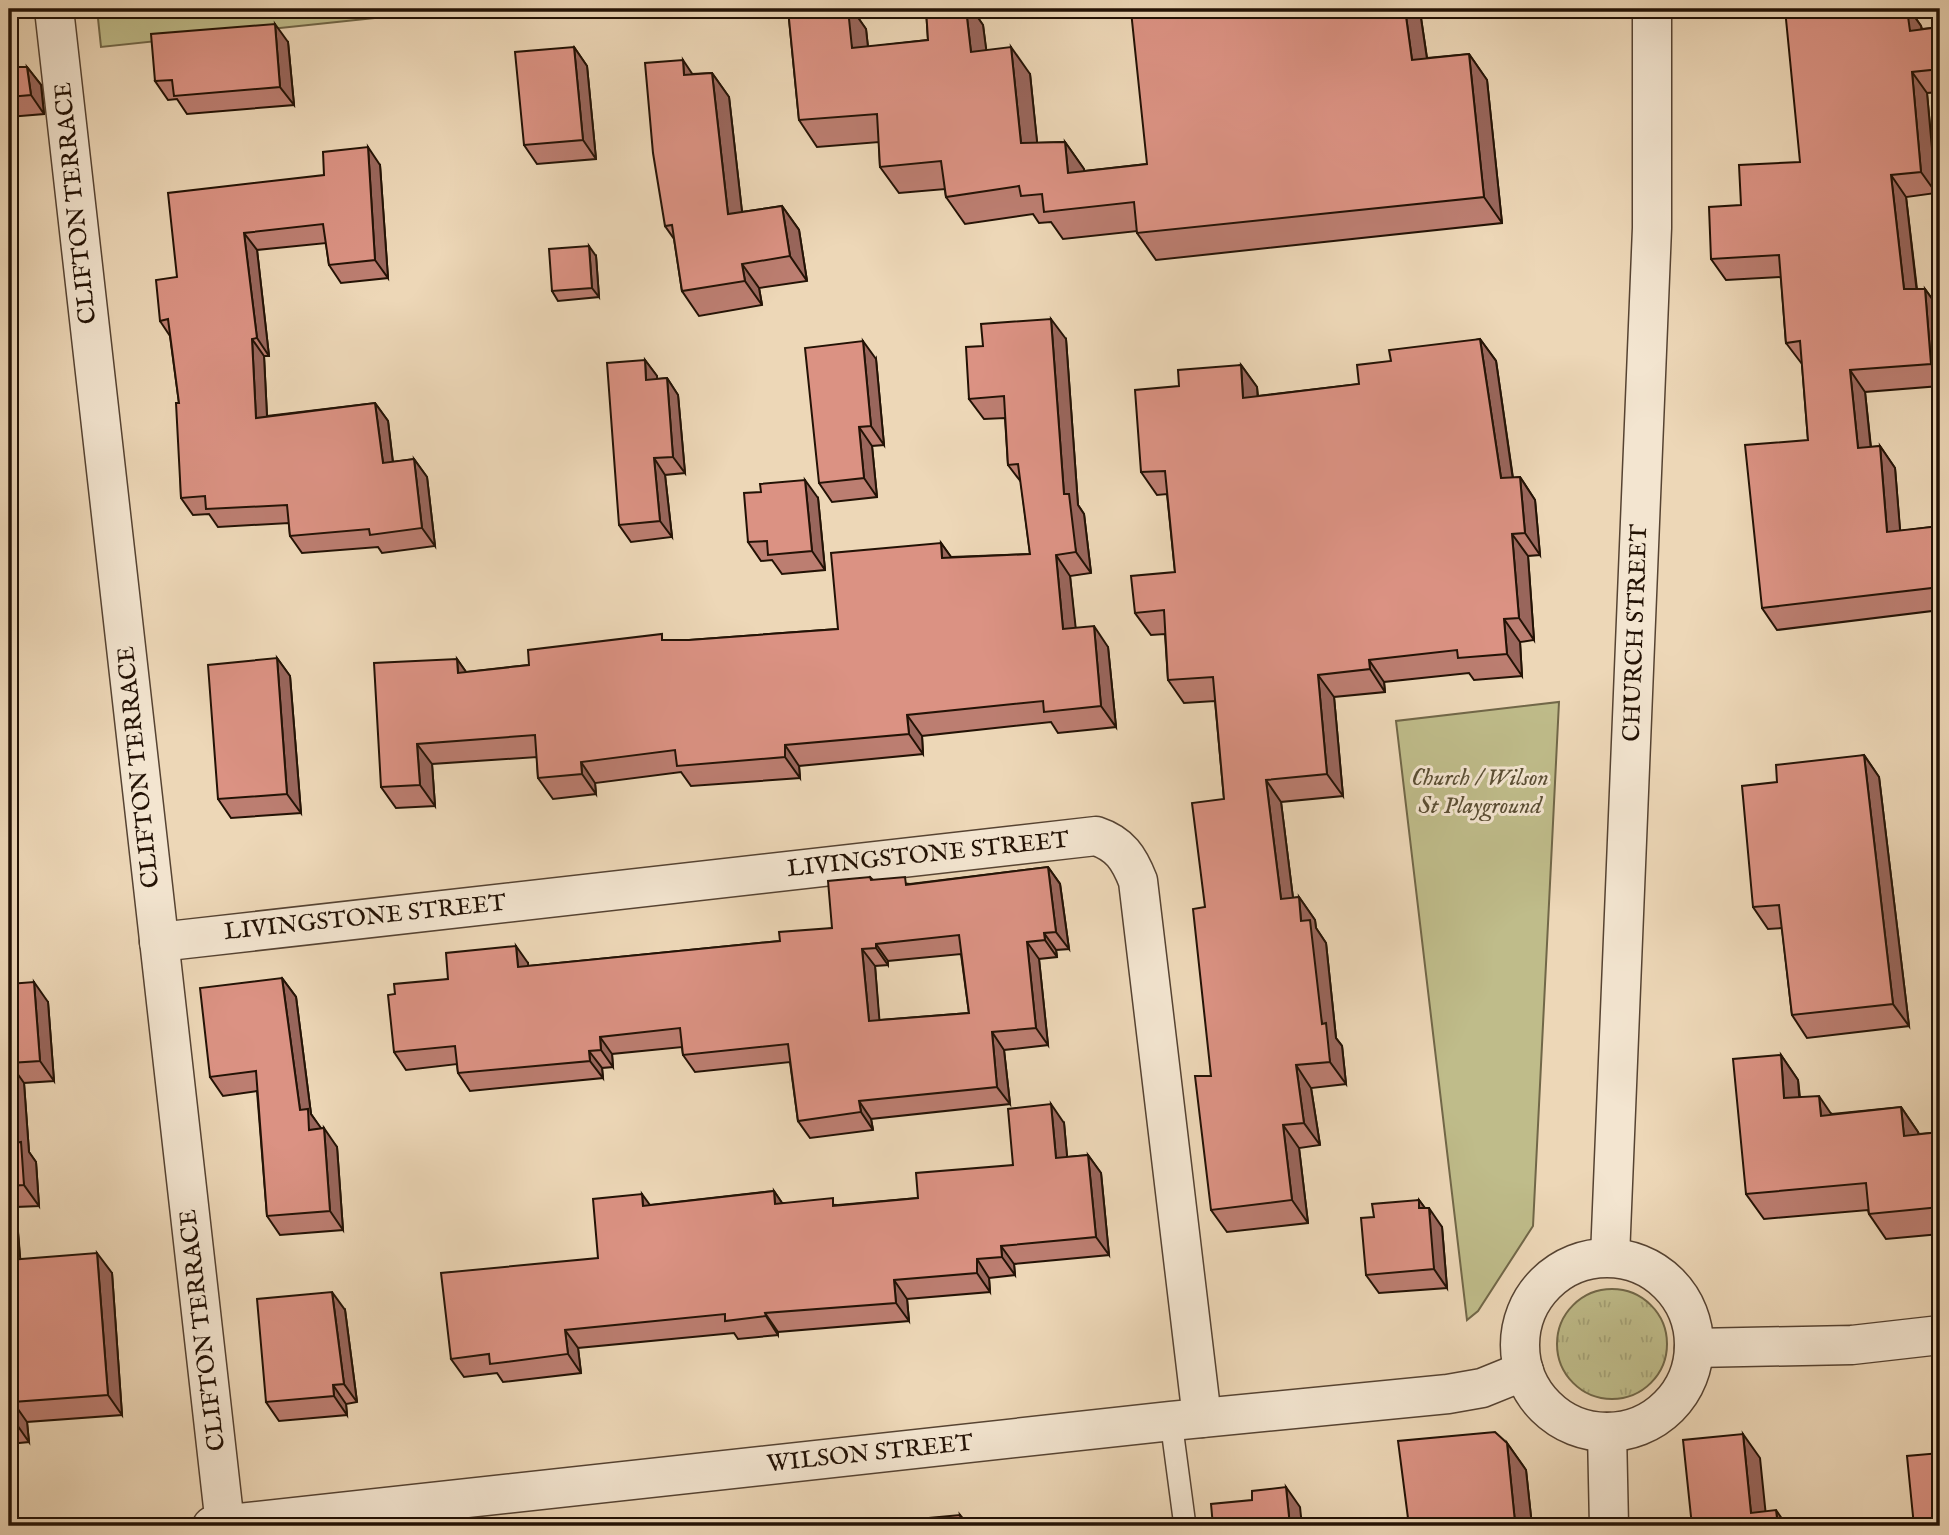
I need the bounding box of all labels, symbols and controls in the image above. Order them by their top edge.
street label: CLIFTON TERRACE [48,80,104,326]
street label: CHURCH STREET [1617,523,1655,742]
street label: CLIFTON TERRACE [111,644,167,890]
park label: Church / Wilson St Playground [1411,763,1549,822]
street label: LIVINGSTONE STREET [785,825,1071,885]
street label: LIVINGSTONE STREET [222,888,508,948]
street label: CLIFTON TERRACE [173,1207,233,1453]
street label: WILSON STREET [766,1428,975,1480]

